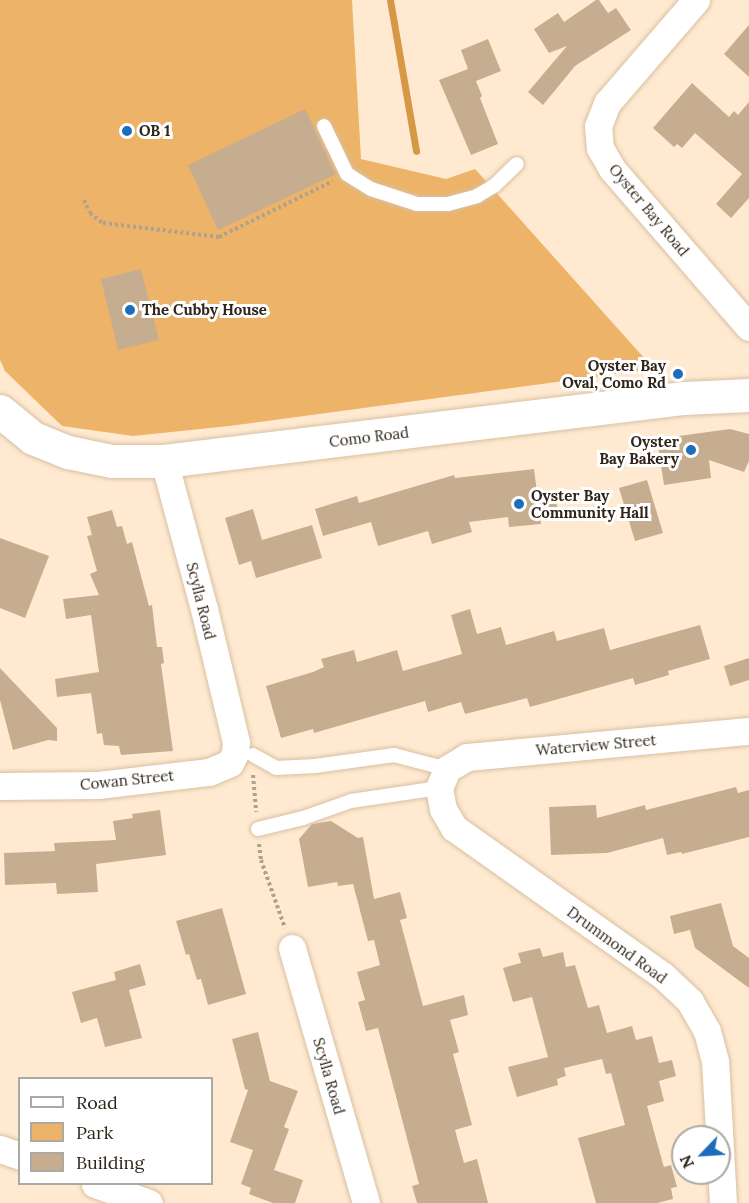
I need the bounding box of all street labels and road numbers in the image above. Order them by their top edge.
street label: Oyster Bay Road [605,160,693,260]
street label: Como Road [328,423,410,451]
street label: Scylla Road [183,561,219,641]
street label: Waterview Street [535,731,657,759]
street label: Cowan Street [79,766,175,794]
street label: Drummond Road [564,903,670,987]
street label: Scylla Road [309,1036,349,1116]

